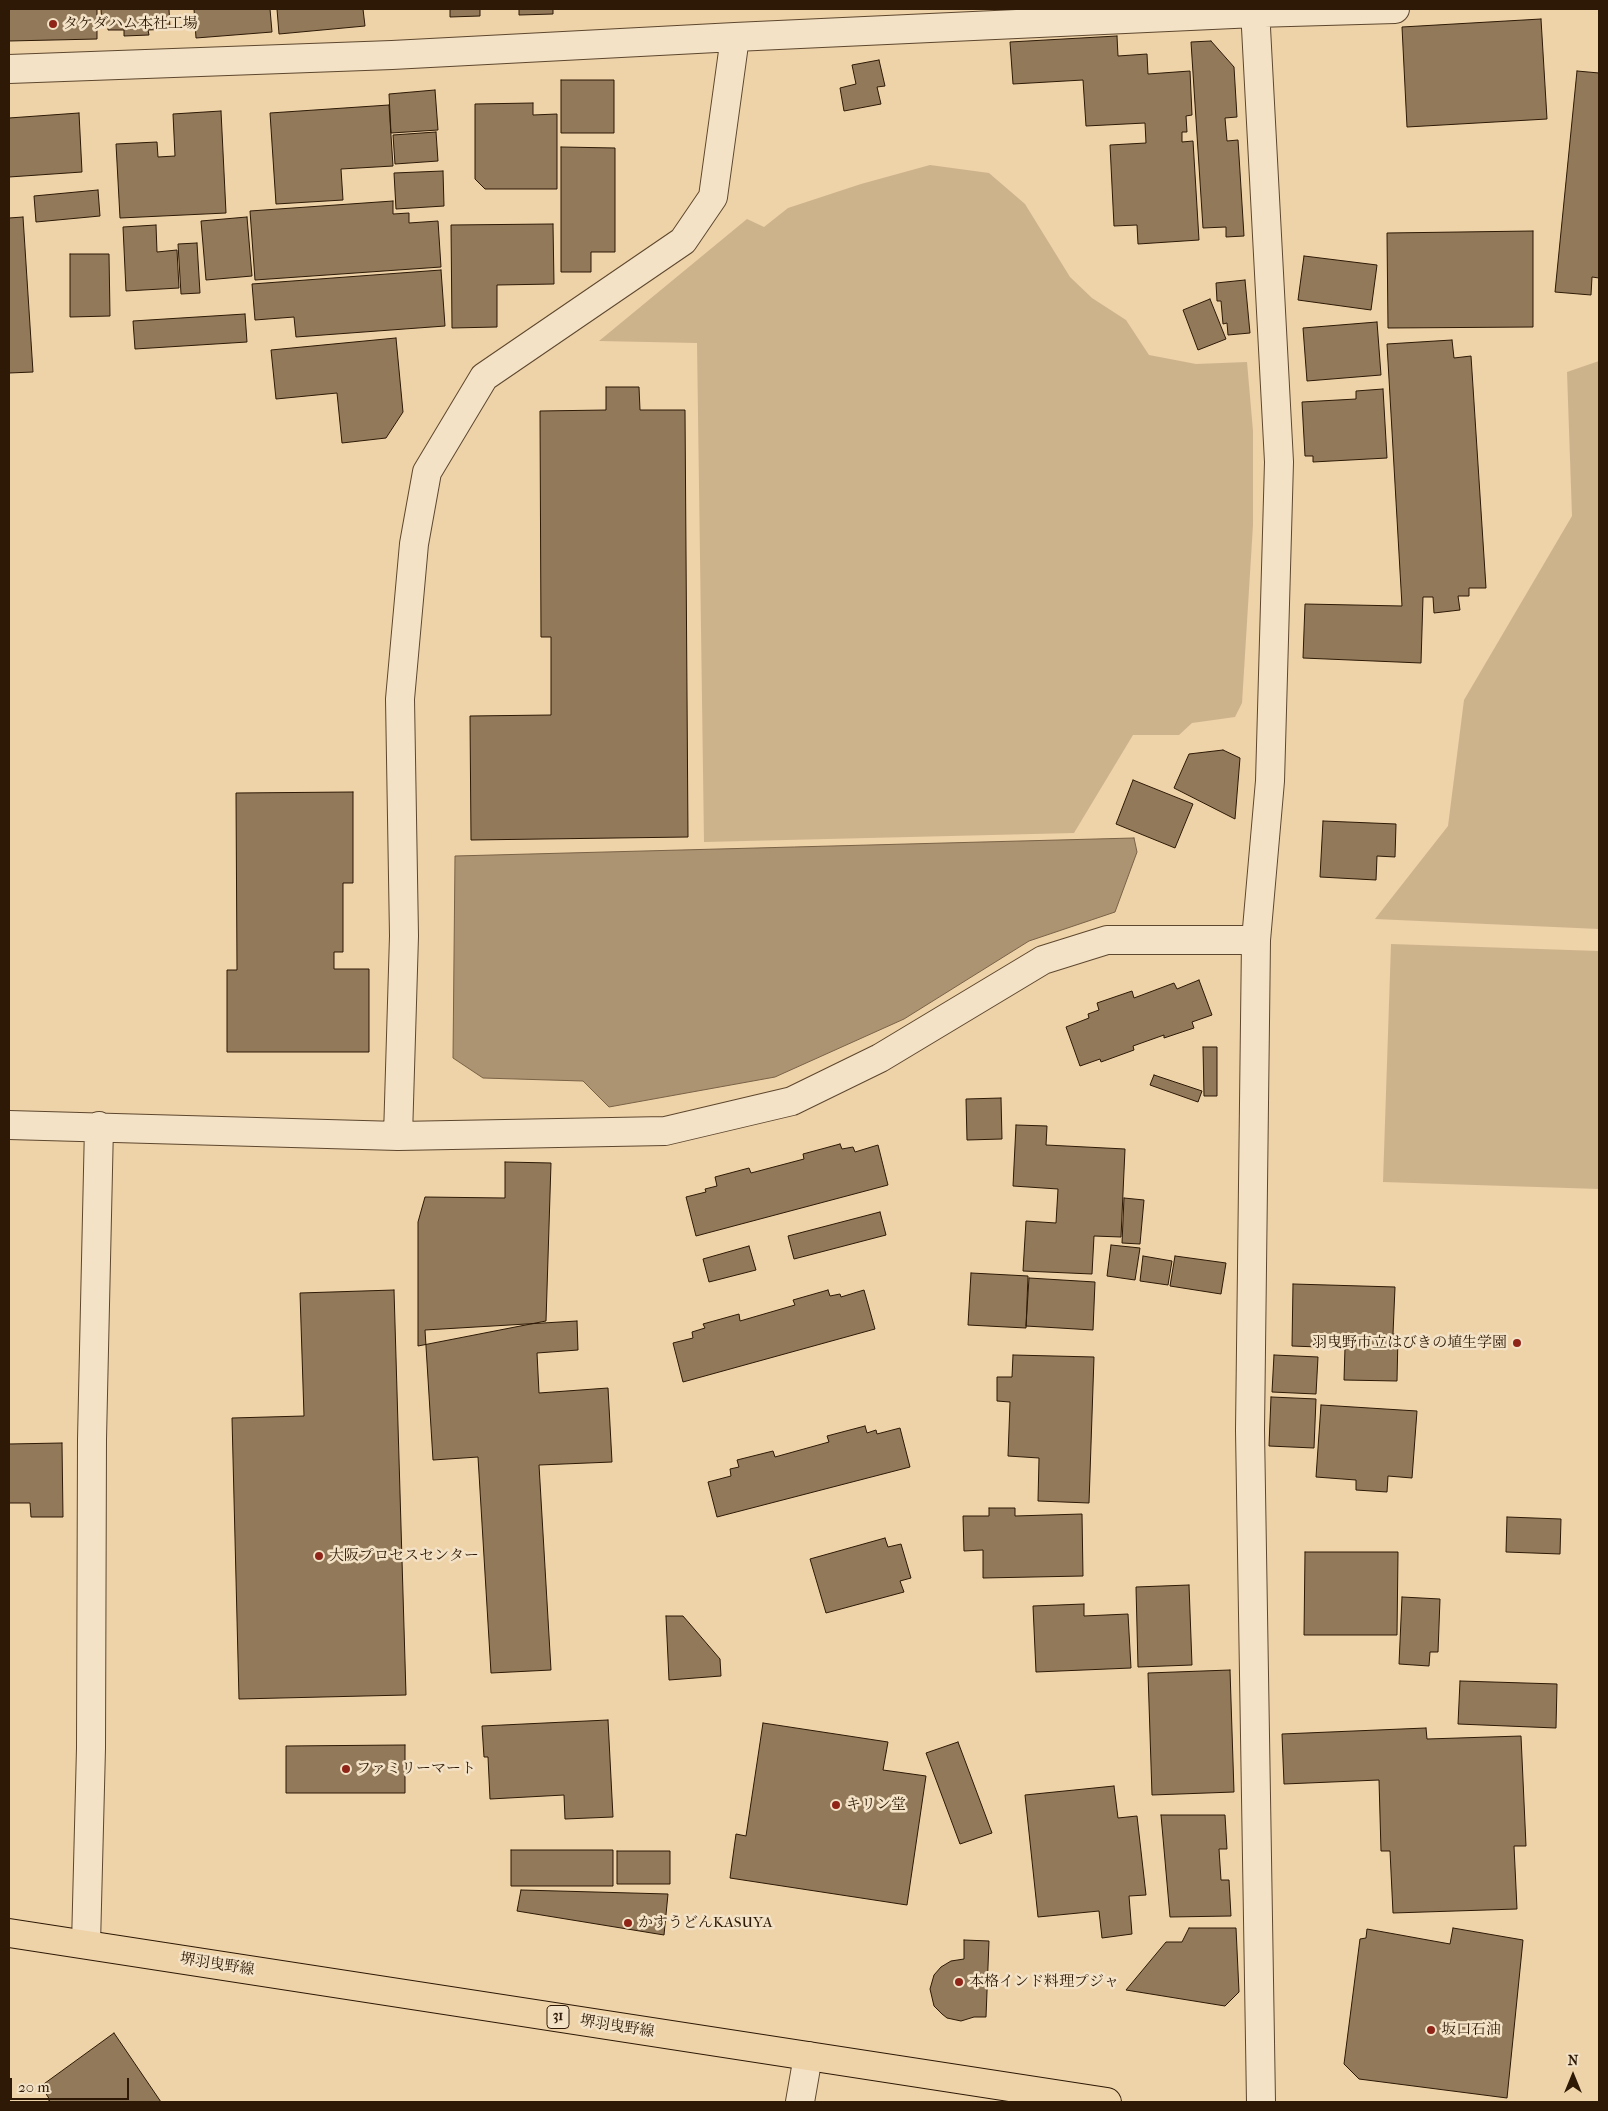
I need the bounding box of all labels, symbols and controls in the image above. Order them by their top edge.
place label: タケダハム本社工場 [63,15,198,33]
marker: タケダハム本社工場 [47,18,59,30]
place label: 羽曳野市立はびきの埴生学園 [1312,1334,1507,1352]
marker: 羽曳野市立はびきの埴生学園 [1511,1337,1523,1349]
place label: 大阪プロセスセンター [329,1547,479,1565]
marker: 大阪プロセスセンター [313,1550,325,1562]
place label: ファミリーマート [356,1760,476,1778]
marker: ファミリーマート [340,1763,352,1775]
place label: キリン堂 [846,1796,906,1814]
marker: キリン堂 [830,1799,842,1811]
place label: かすうどんKASUYA [638,1914,772,1932]
marker: かすうどんKASUYA [622,1917,634,1929]
street label: 堺羽曳野線 [179,1950,255,1980]
place label: 本格インド料理プジャ [969,1973,1119,1991]
marker: 本格インド料理プジャ [953,1976,965,1988]
road number: 31 [547,2005,569,2028]
street label: 堺羽曳野線 [579,2012,655,2042]
place label: 坂口石油 [1441,2021,1501,2039]
marker: 坂口石油 [1425,2024,1437,2036]
north arrow [1548,2051,1598,2101]
text: N [1568,2052,1578,2069]
scale bar [12,2068,131,2100]
text: 20 m [18,2078,50,2096]

